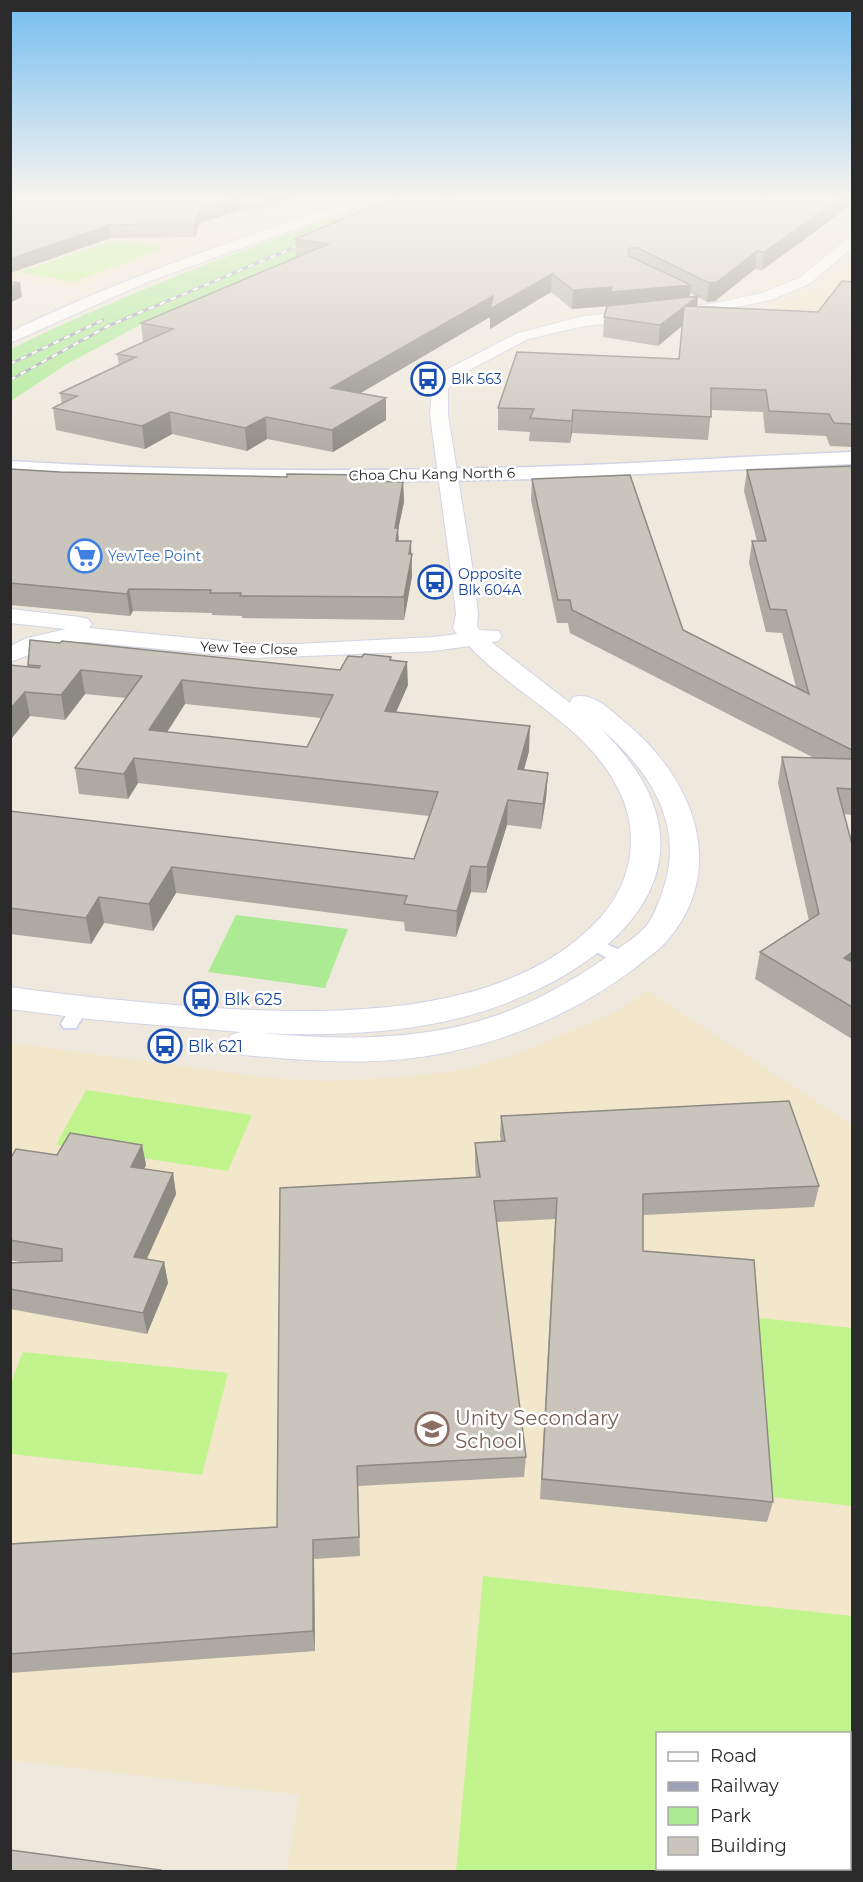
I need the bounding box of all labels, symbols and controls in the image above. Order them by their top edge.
bus stop icon: Blk 563 [410,361,446,397]
place label: Blk 563 [451,370,502,388]
street label: Choa Chu Kang North 6 [349,464,516,484]
supermarket icon: YewTee Point [67,538,103,574]
place label: YewTee Point [108,547,202,565]
bus stop icon: Opposite Blk 604A [417,564,453,600]
place label: Opposite Blk 604A [458,565,522,599]
street label: Yew Tee Close [200,637,298,659]
bus stop icon: Blk 625 [183,981,219,1017]
place label: Blk 625 [224,990,282,1009]
bus stop icon: Blk 621 [147,1028,183,1064]
place label: Blk 621 [188,1037,243,1056]
place label: Unity Secondary School [455,1406,619,1453]
school or university icon: Unity Secondary School [414,1411,450,1447]
legend [656,1732,851,1870]
text: Road [710,1745,757,1767]
text: Railway [710,1775,779,1797]
text: Park [710,1805,751,1827]
text: Building [710,1835,787,1857]

